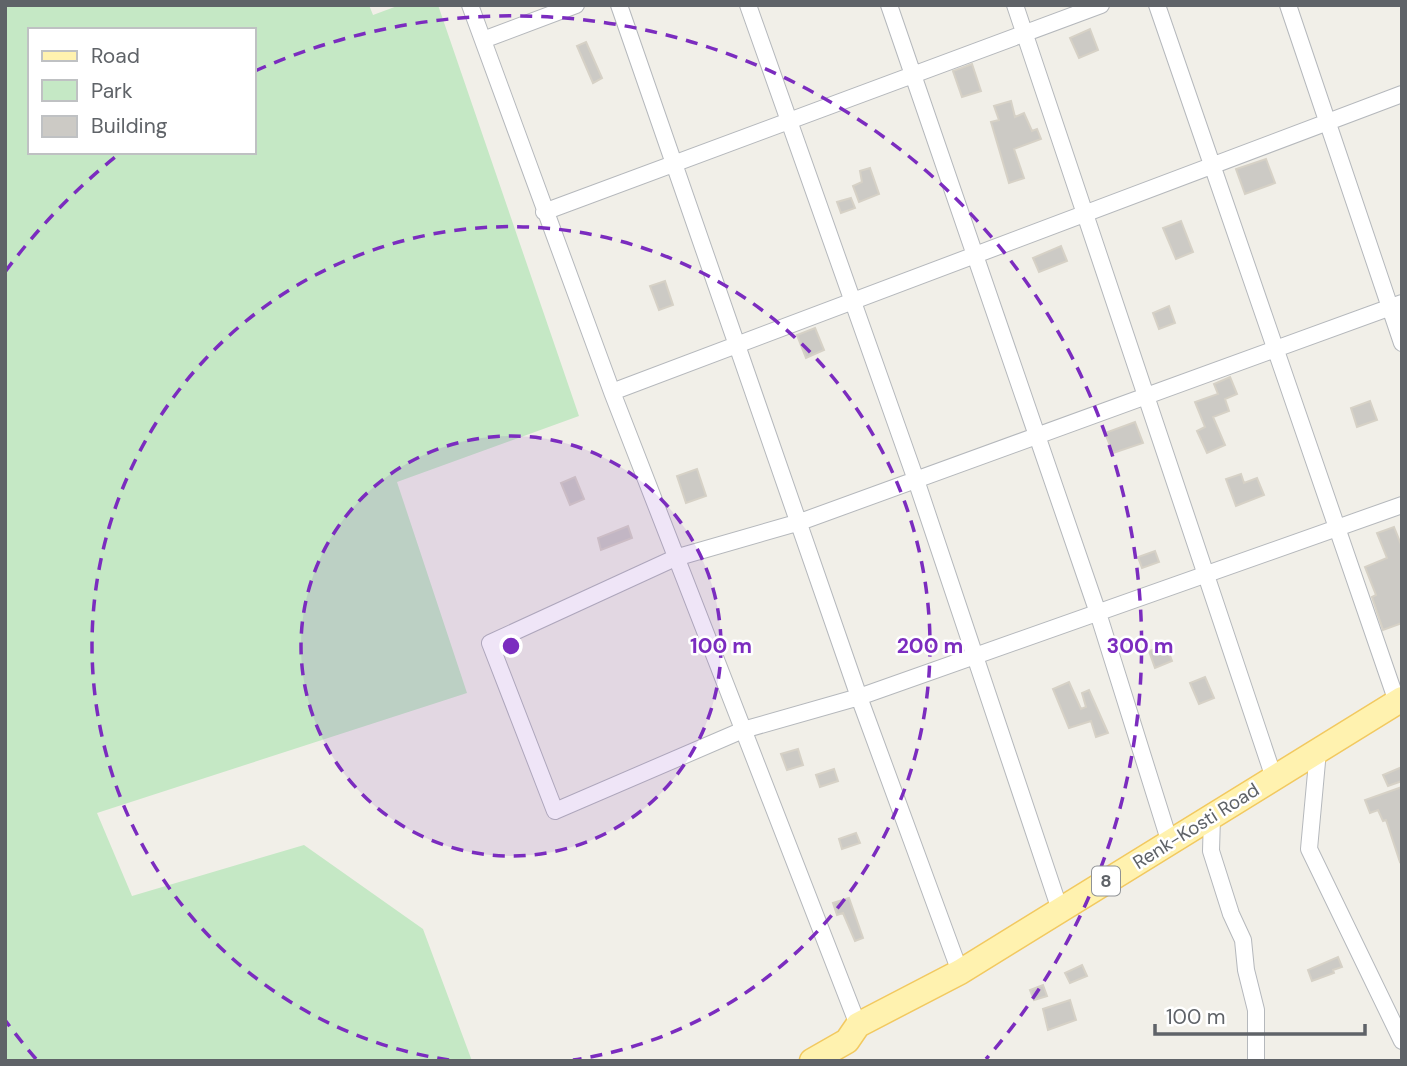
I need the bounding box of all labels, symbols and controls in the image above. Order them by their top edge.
legend [28,28,256,154]
text: Road [91,42,140,70]
text: Park [91,77,133,105]
text: Building [91,112,168,140]
text: 100 m [690,632,752,660]
text: 200 m [897,632,963,660]
text: 300 m [1107,632,1173,660]
centre of rings [499,634,523,658]
street label: Renk-Kosti Road [1128,777,1264,875]
road number: 8 [1092,866,1120,896]
scale bar [1155,992,1365,1036]
text: 100 m [1166,1003,1226,1031]

